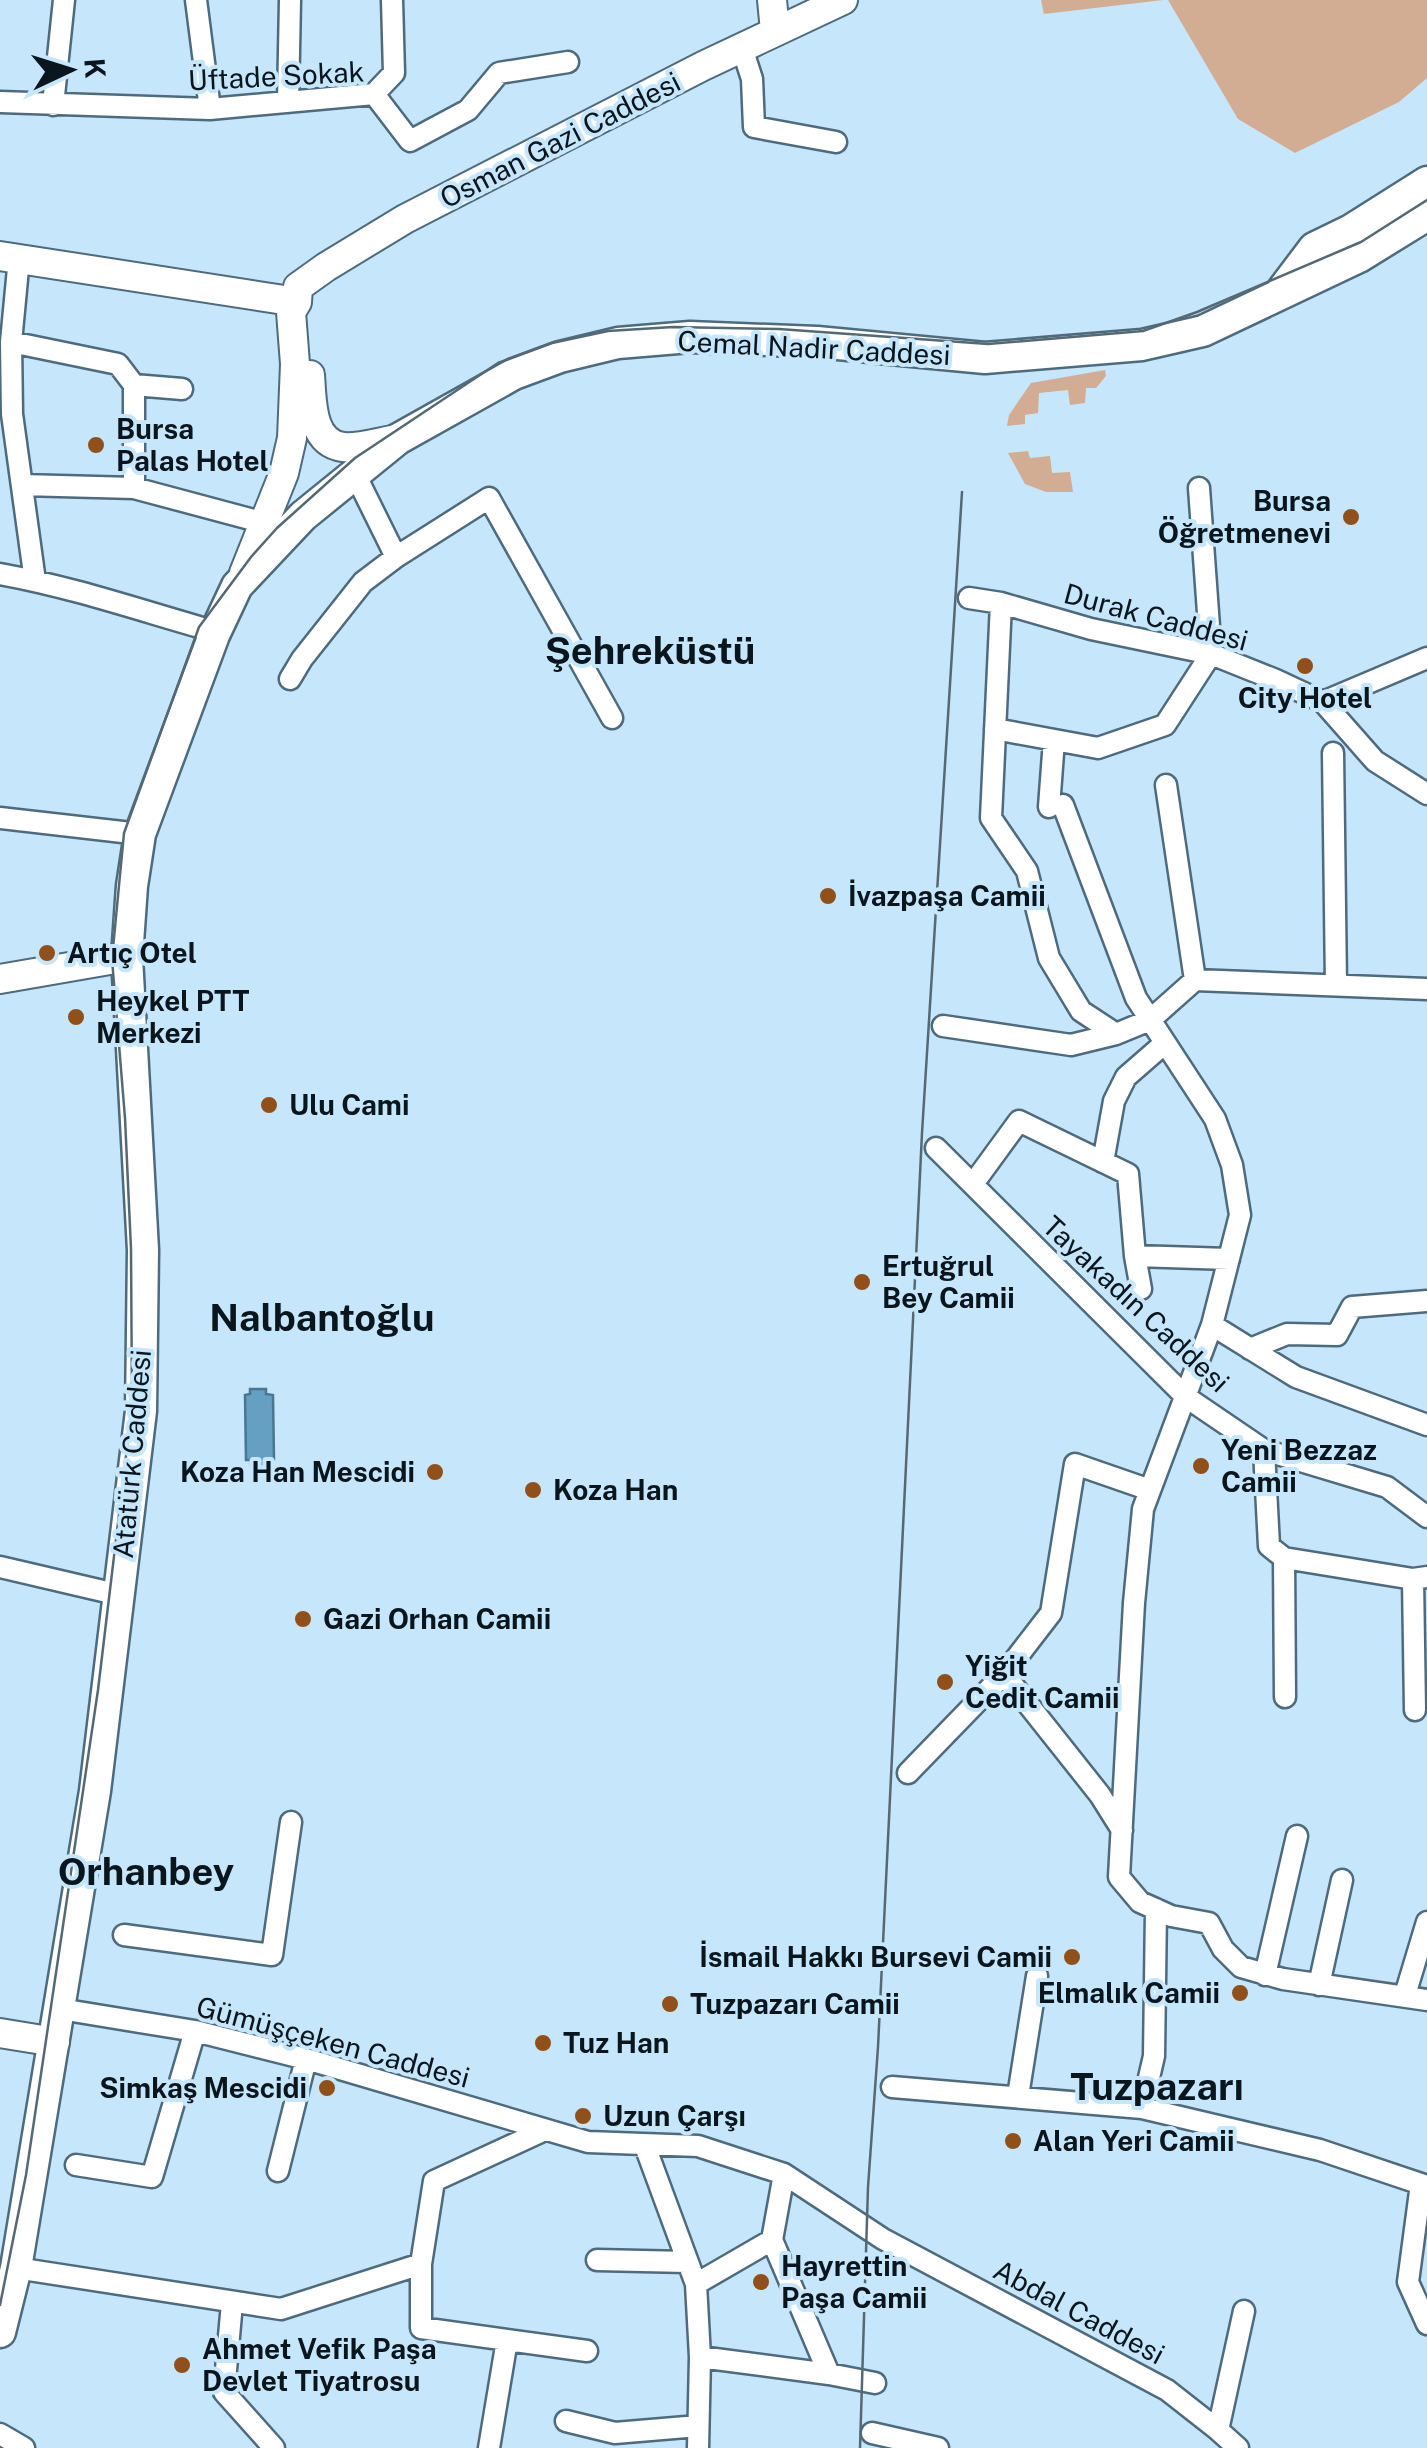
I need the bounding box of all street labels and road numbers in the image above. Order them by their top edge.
street label: Üftade Sokak [187,54,365,97]
street label: Osman Gazi Caddesi [434,65,685,214]
street label: Cemal Nadir Caddesi [677,324,951,371]
street label: Durak Caddesi [1061,576,1252,657]
street label: Tayakadın Caddesi [1036,1209,1236,1398]
street label: Atatürk Caddesi [106,1348,157,1560]
street label: Gümüşçeken Caddesi [193,1989,473,2094]
street label: Abdal Caddesi [988,2253,1170,2370]

